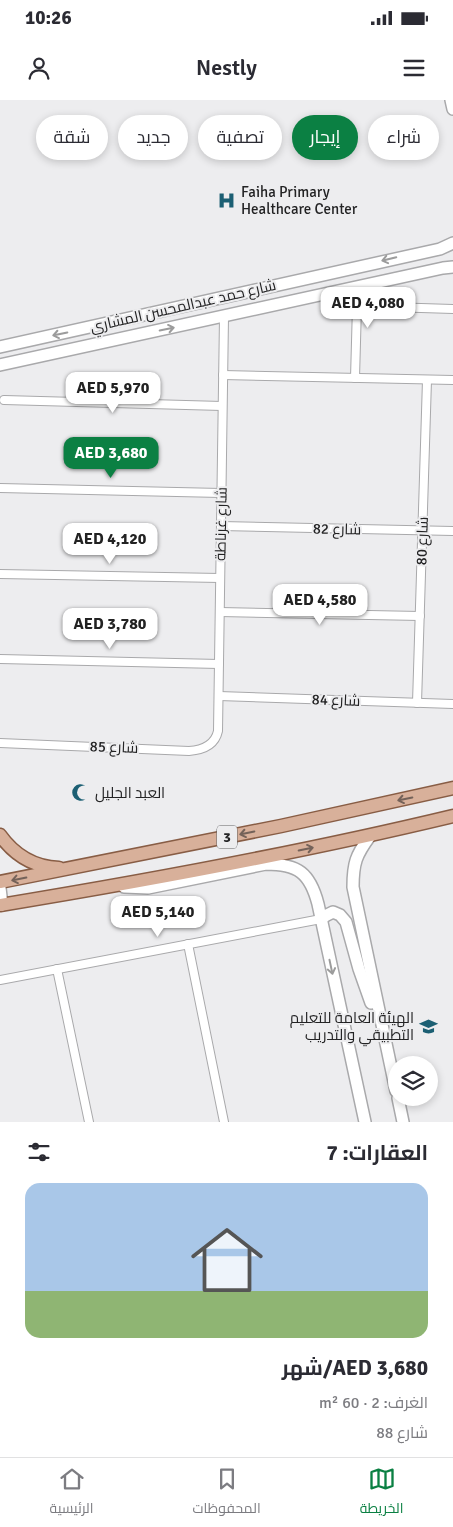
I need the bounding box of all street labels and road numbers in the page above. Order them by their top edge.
street label: شارع حمد عبدالمحسن المشاري [88,276,278,339]
street label: شارع غرناطة [211,487,233,561]
street label: شارع 80 [412,516,434,566]
street label: شارع 82 [313,520,361,540]
street label: شارع 84 [311,690,361,712]
street label: شارع 85 [89,737,139,759]
road number: 3 [217,826,237,849]

